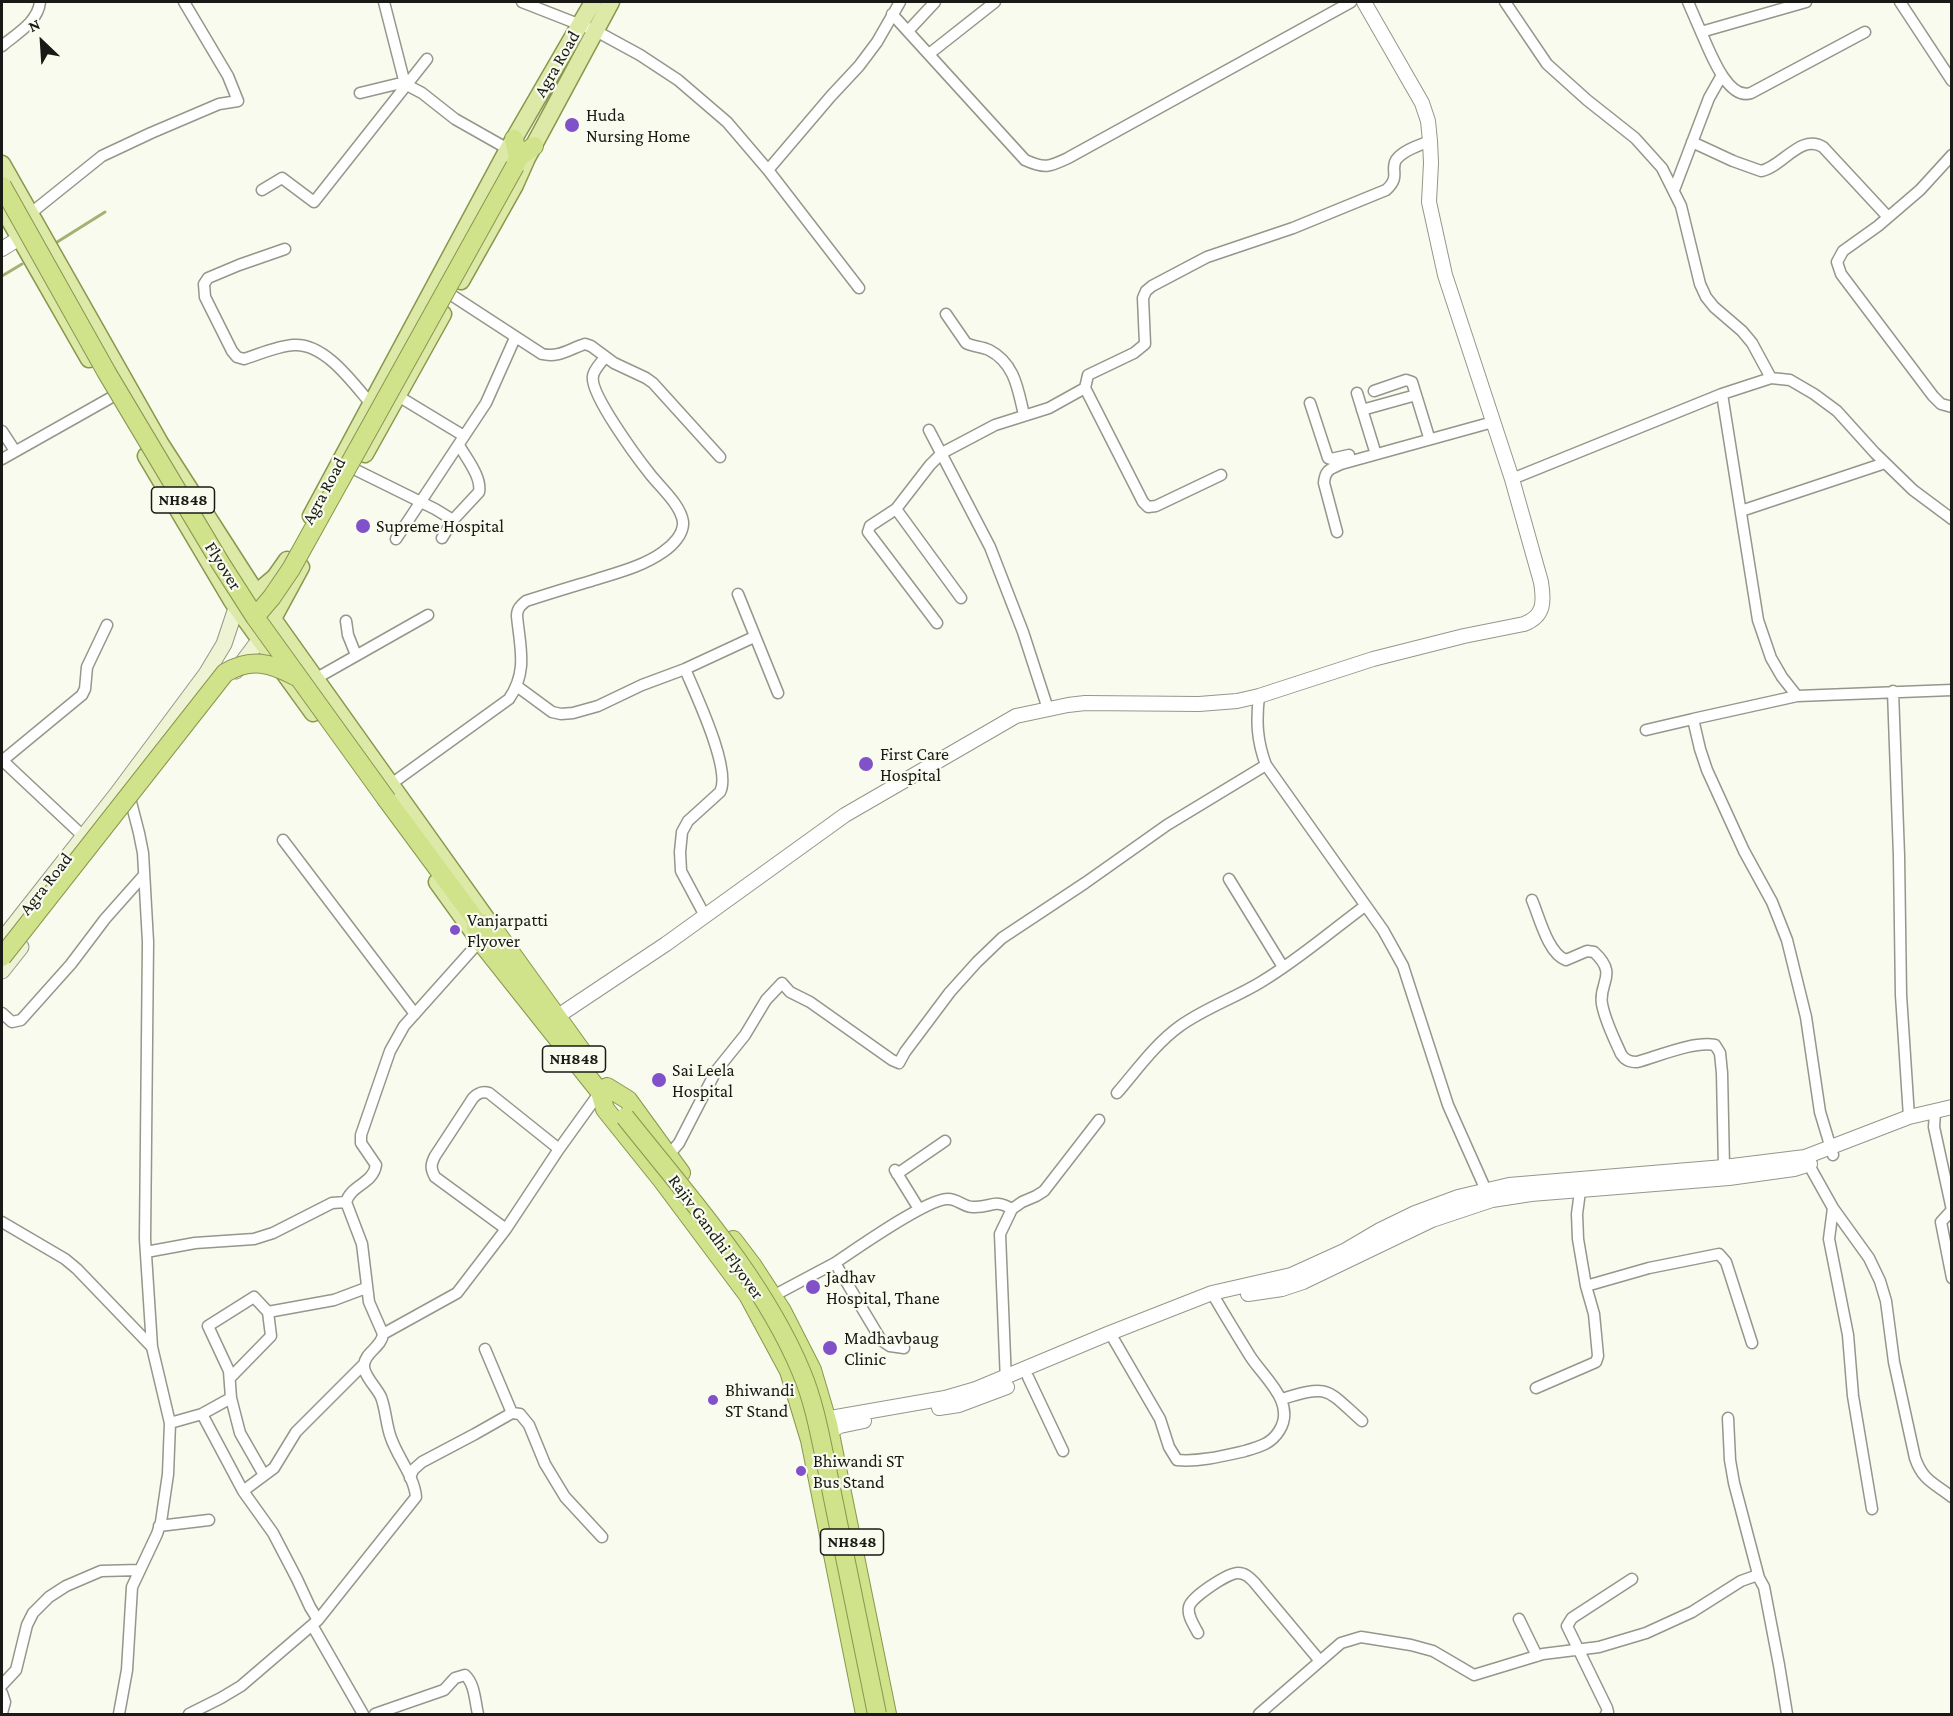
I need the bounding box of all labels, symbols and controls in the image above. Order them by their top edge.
north arrow [12,12,72,72]
text: N [26,15,43,35]
street label: Agra Road [529,27,585,101]
place label: Huda Nursing Home [586,104,690,146]
marker: Huda Nursing Home [563,116,581,134]
street label: Agra Road [297,454,351,528]
road number: NH848 [152,487,214,513]
place label: Supreme Hospital [376,515,504,537]
marker: Supreme Hospital [354,517,372,535]
street label: Flyover [200,538,246,594]
place label: First Care Hospital [880,743,949,786]
marker: First Care Hospital [857,755,875,773]
street label: Agra Road [15,849,77,919]
place label: Vanjarpatti Flyover [467,909,548,952]
marker: Vanjarpatti Flyover [448,923,462,937]
road number: NH848 [542,1046,606,1072]
place label: Sai Leela Hospital [672,1059,735,1102]
marker: Sai Leela Hospital [650,1071,668,1089]
street label: Rajiv Gandhi Flyover [664,1171,768,1303]
place label: Jadhav Hospital, Thane [826,1266,940,1308]
marker: Jadhav Hospital, Thane [804,1278,822,1296]
place label: Madhavbaug Clinic [844,1327,939,1370]
marker: Madhavbaug Clinic [821,1339,839,1357]
place label: Bhiwandi ST Stand [725,1379,795,1422]
marker: Bhiwandi ST Stand [706,1393,720,1407]
place label: Bhiwandi ST Bus Stand [813,1450,904,1492]
marker: Bhiwandi ST Bus Stand [794,1464,808,1478]
road number: NH848 [820,1529,884,1555]

